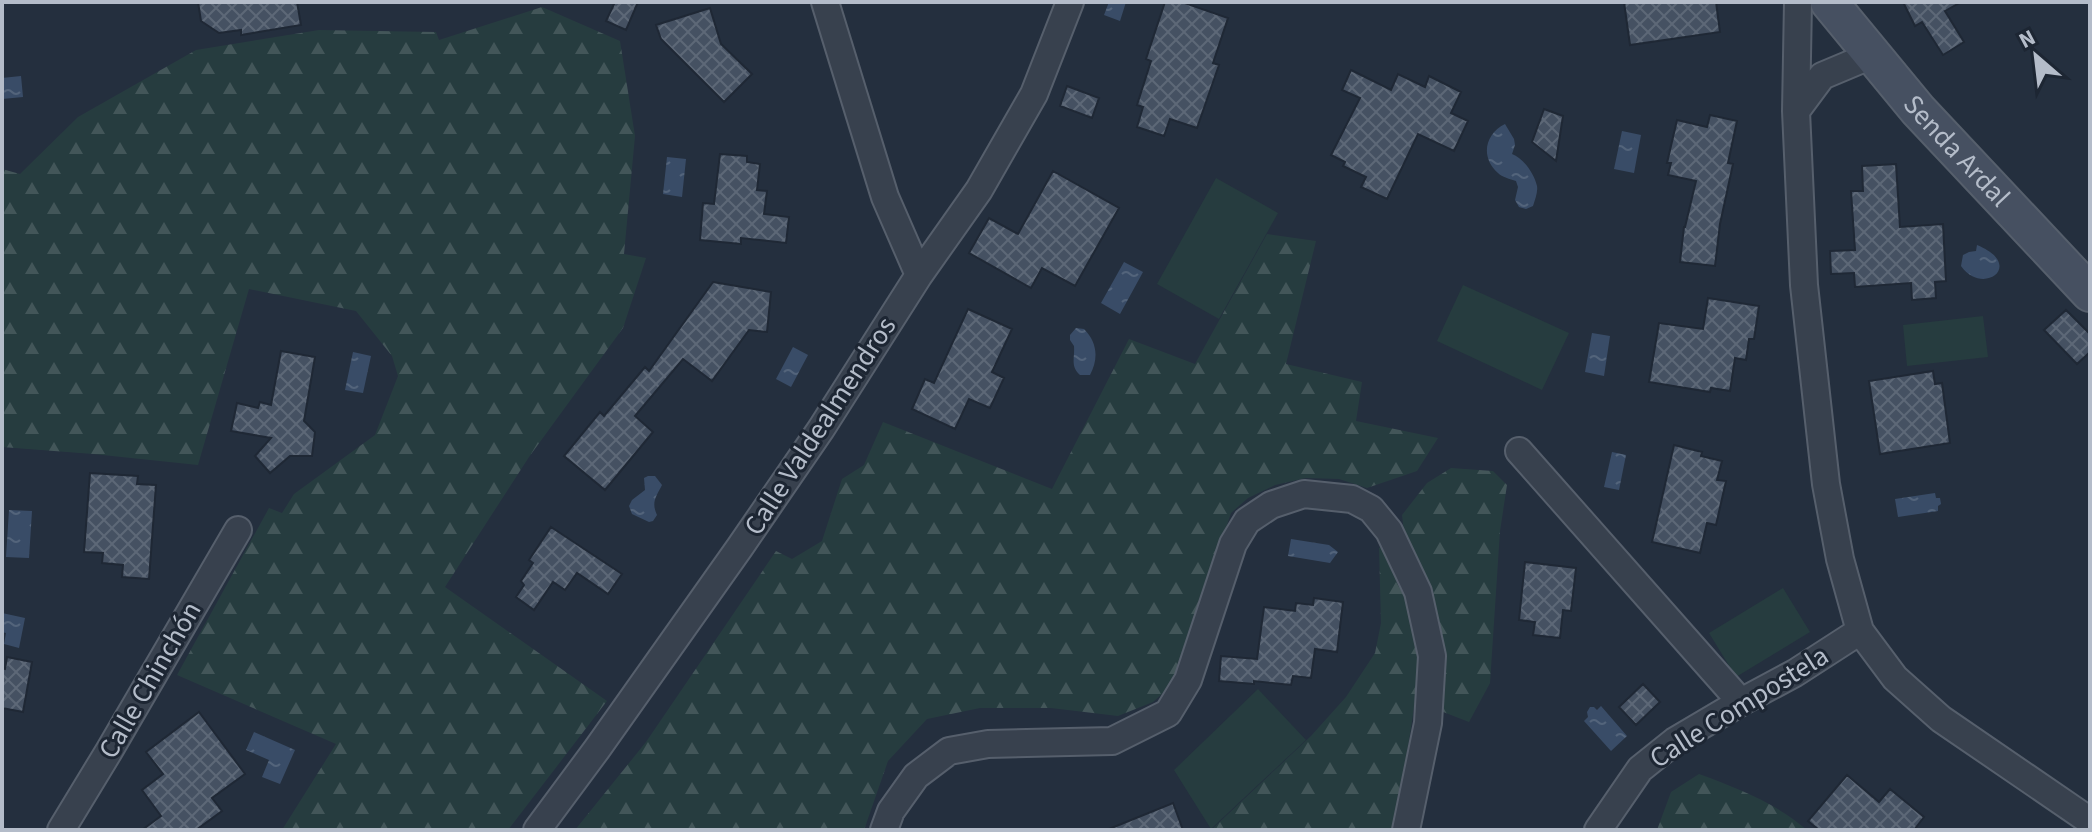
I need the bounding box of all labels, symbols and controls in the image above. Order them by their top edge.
north arrow [1996,16,2076,96]
text: N [2013,22,2041,57]
street label: Senda Ardal [1893,86,2019,216]
street label: Calle Valdealmendros [734,309,906,543]
street label: Calle Chinchón [89,594,211,766]
street label: Calle Compostela [1642,636,1836,778]

